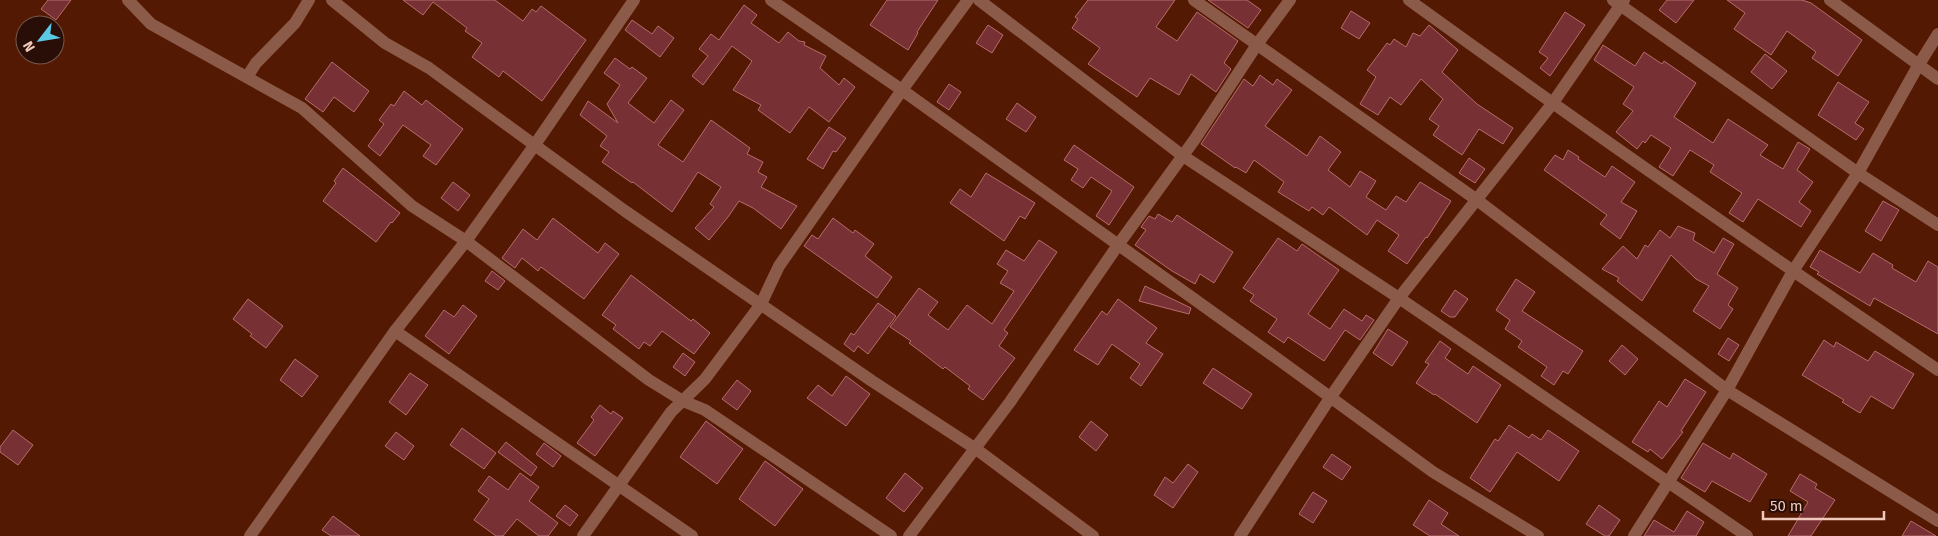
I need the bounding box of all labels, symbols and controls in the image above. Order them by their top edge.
north arrow [15,15,65,65]
text: N [20,38,39,55]
scale bar [1763,488,1884,520]
text: 50 m [1770,497,1803,515]

